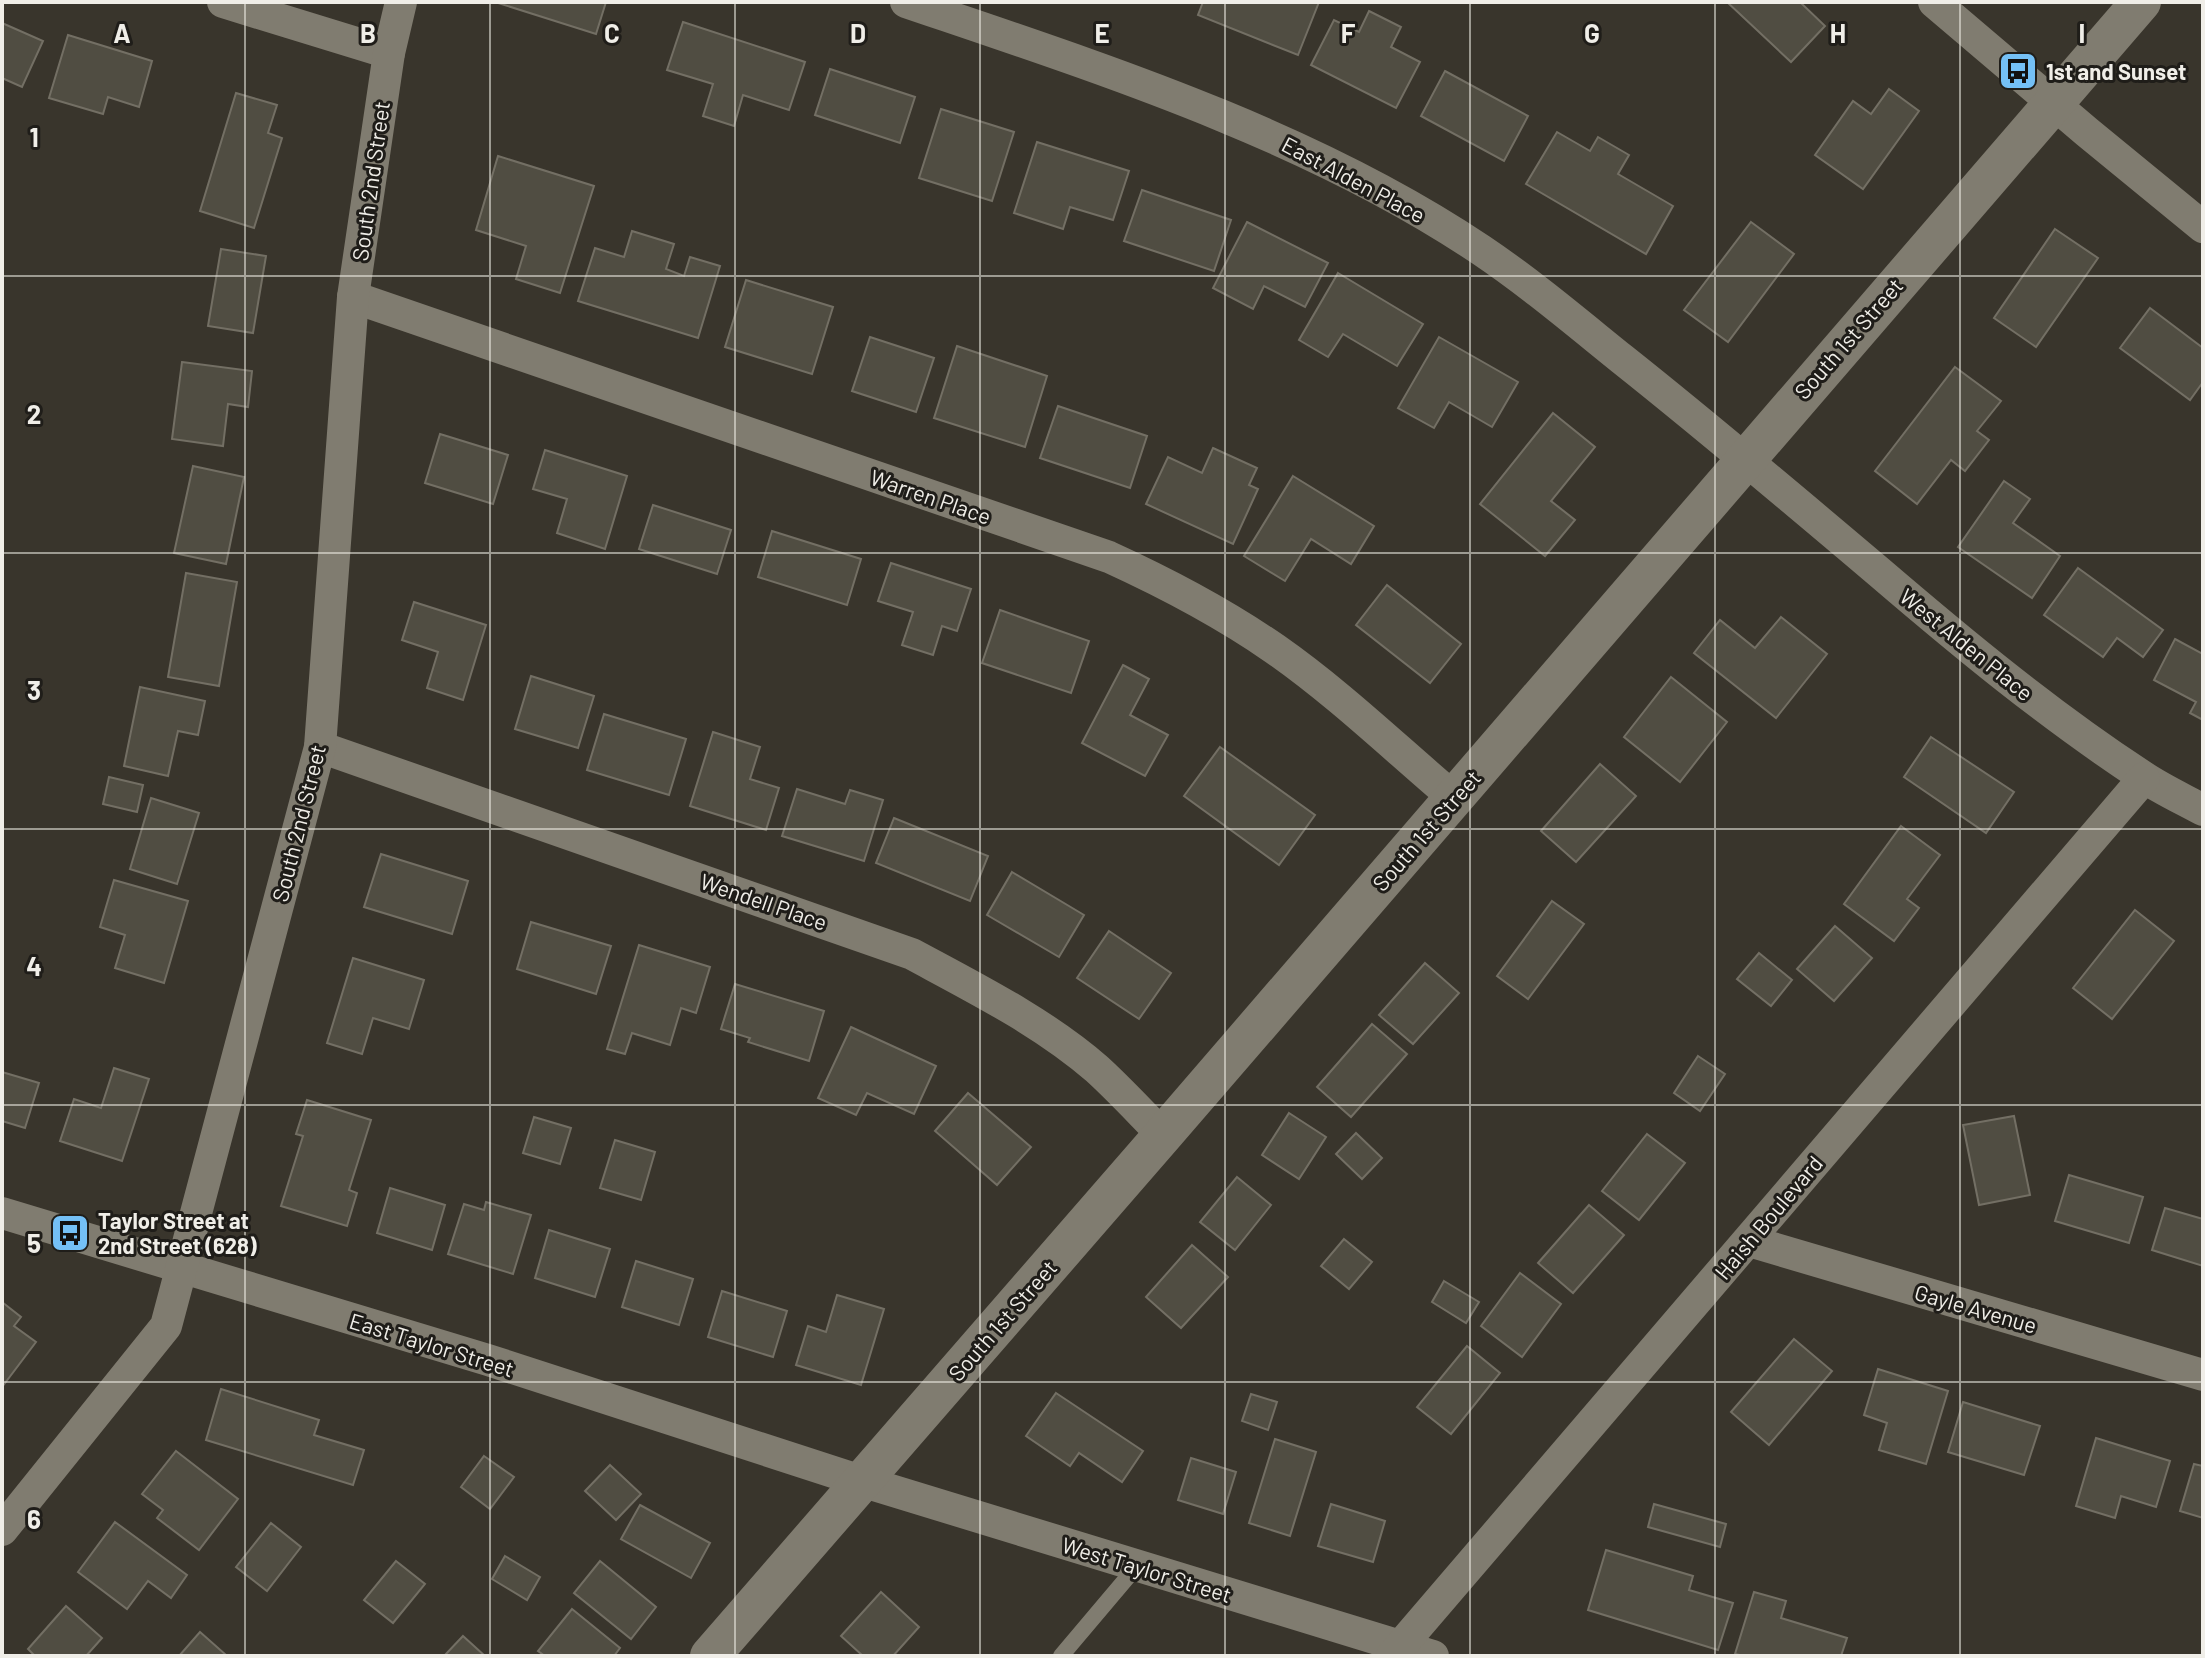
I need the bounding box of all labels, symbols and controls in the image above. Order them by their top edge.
text: A [113,17,131,48]
text: B [360,17,376,48]
text: C [604,17,620,48]
text: D [850,17,866,48]
text: E [1094,17,1110,48]
text: F [1341,17,1356,48]
text: G [1584,17,1600,48]
text: H [1830,17,1846,48]
text: I [2079,17,2085,48]
bus stop icon: 1st and Sunset [1997,50,2039,92]
place label: 1st and Sunset [2046,58,2186,84]
street label: South 2nd Street [346,100,394,262]
text: 1 [29,121,39,152]
street label: East Alden Place [1278,130,1430,228]
street label: South 1st Street [1788,272,1908,404]
text: 2 [27,398,41,429]
street label: Warren Place [867,463,995,529]
street label: West Alden Place [1895,582,2039,706]
text: 3 [27,674,41,705]
street label: South 2nd Street [266,742,330,904]
street label: South 1st Street [1366,764,1486,896]
street label: Wendell Place [697,867,831,935]
text: 4 [26,950,42,981]
street label: Haish Boulevard [1709,1150,1827,1284]
place label: Taylor Street at 2nd Street (628) [98,1207,257,1258]
bus stop icon: Taylor Street at 2nd Street (628) [49,1212,91,1254]
text: 5 [27,1227,41,1258]
street label: South 1st Street [942,1254,1062,1386]
street label: Gayle Avenue [1912,1278,2040,1338]
street label: East Taylor Street [347,1307,517,1381]
text: 6 [27,1503,41,1534]
street label: West Taylor Street [1059,1531,1235,1607]

